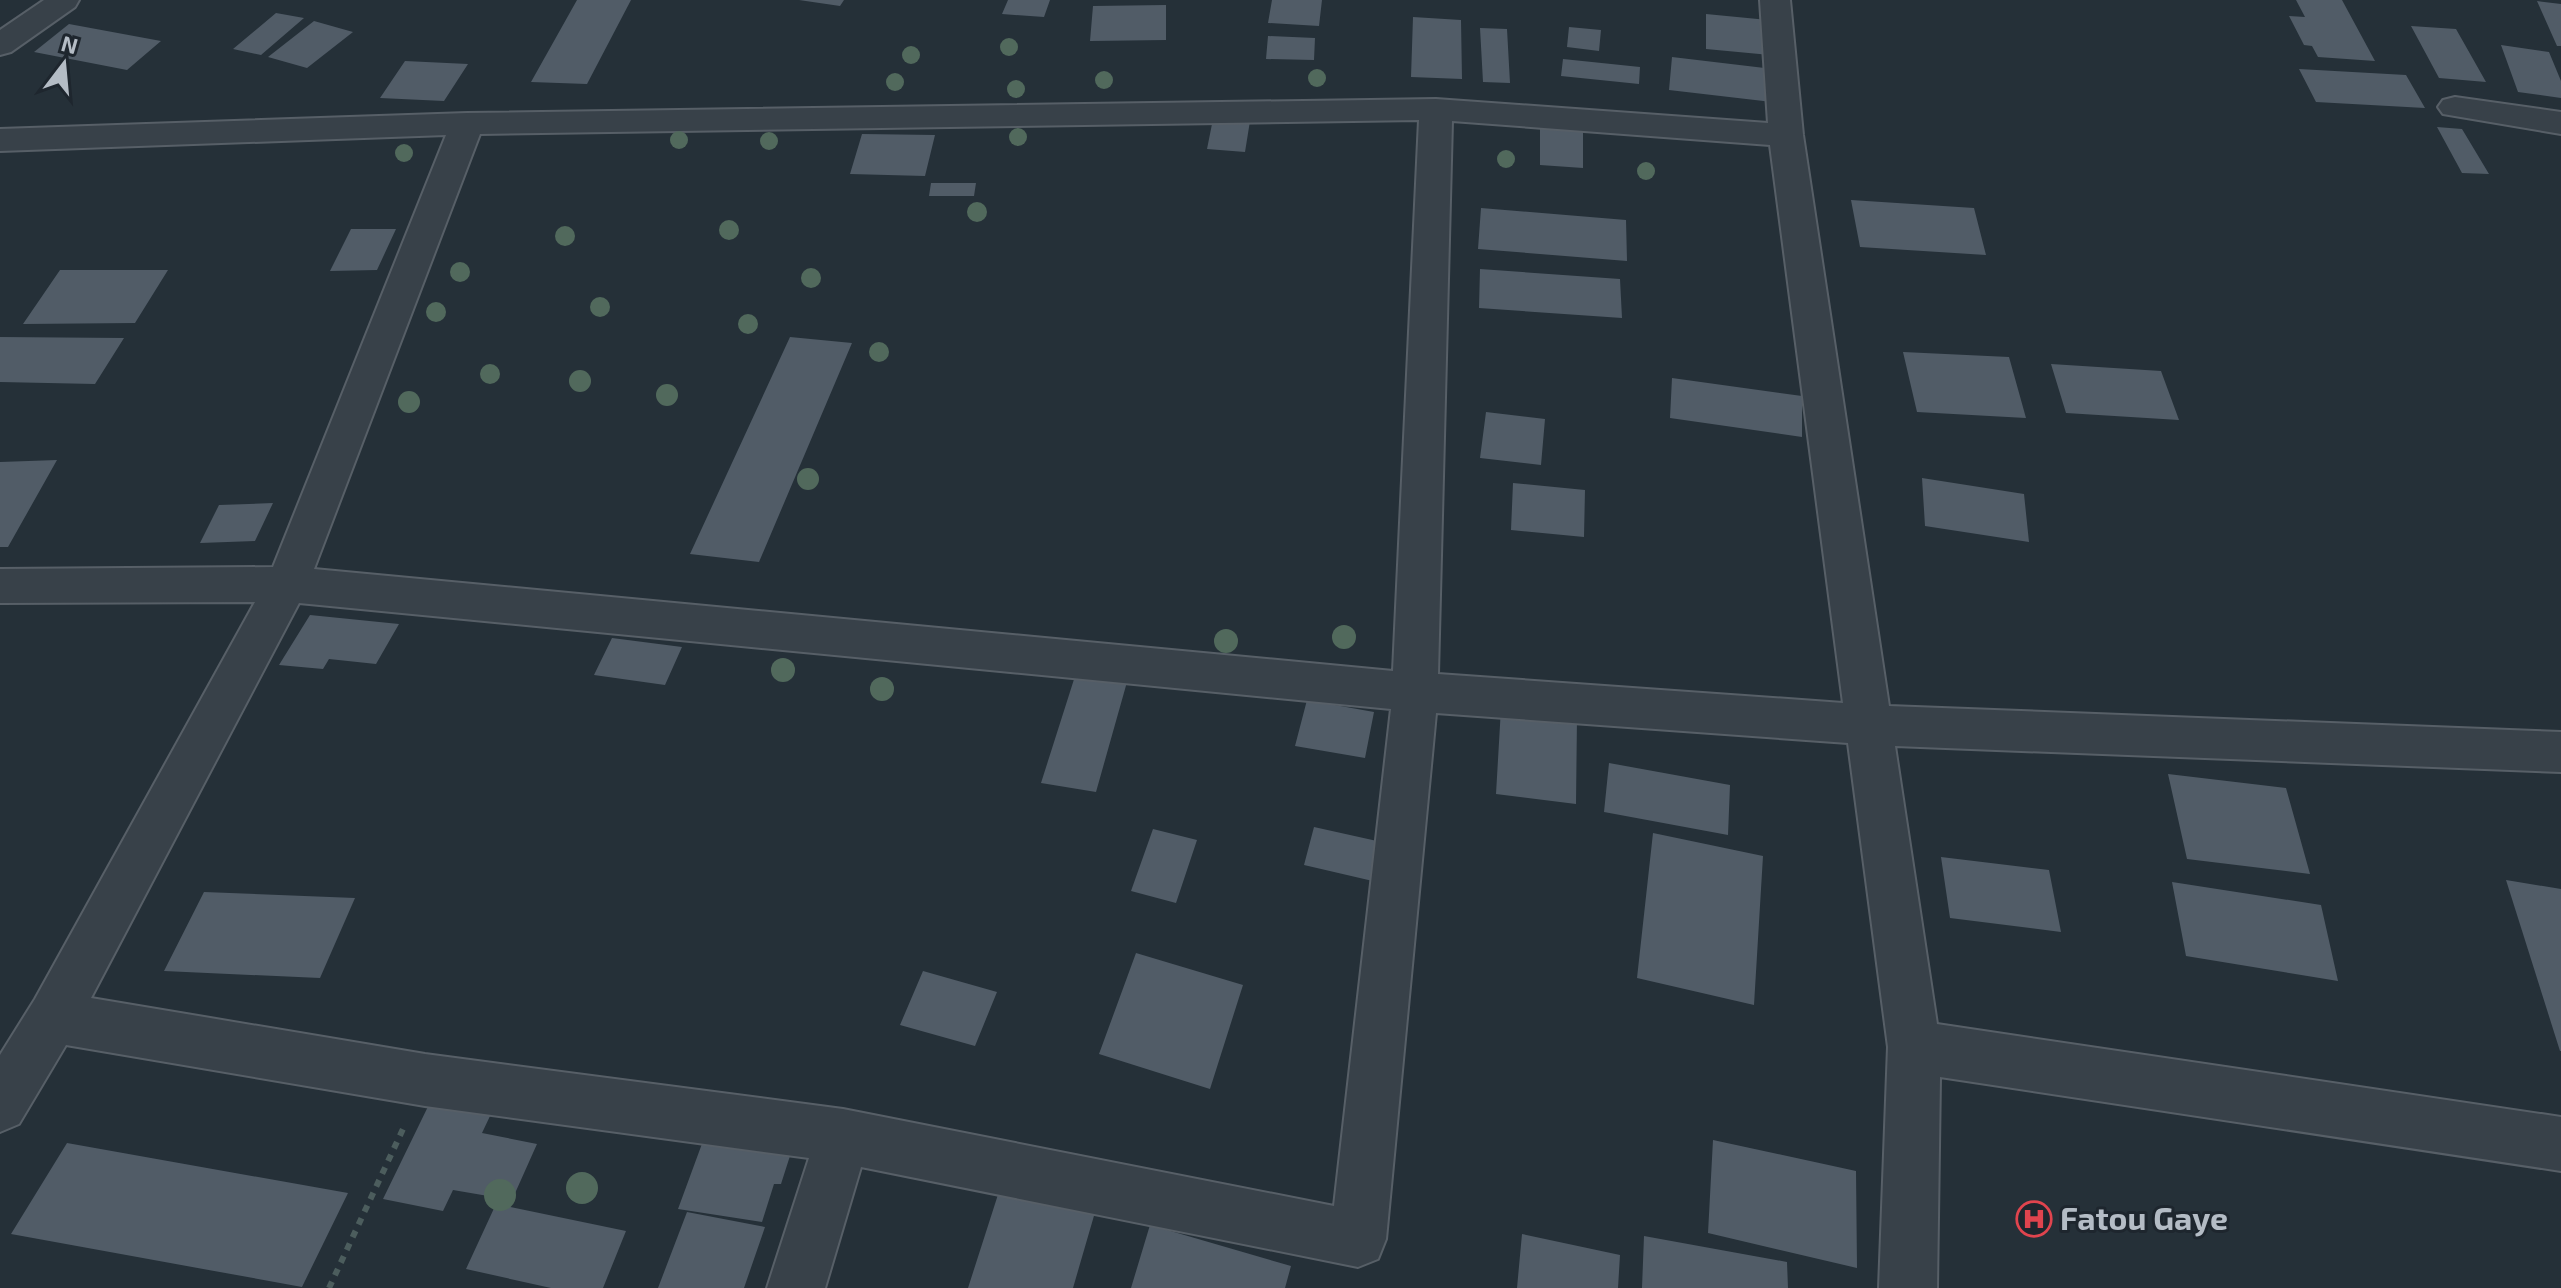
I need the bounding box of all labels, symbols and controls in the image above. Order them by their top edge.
north arrow [24,24,104,104]
text: N [59,29,81,58]
place label: Fatou Gaye [2060,1198,2228,1237]
hospital icon: Fatou Gaye [2015,1200,2053,1238]

